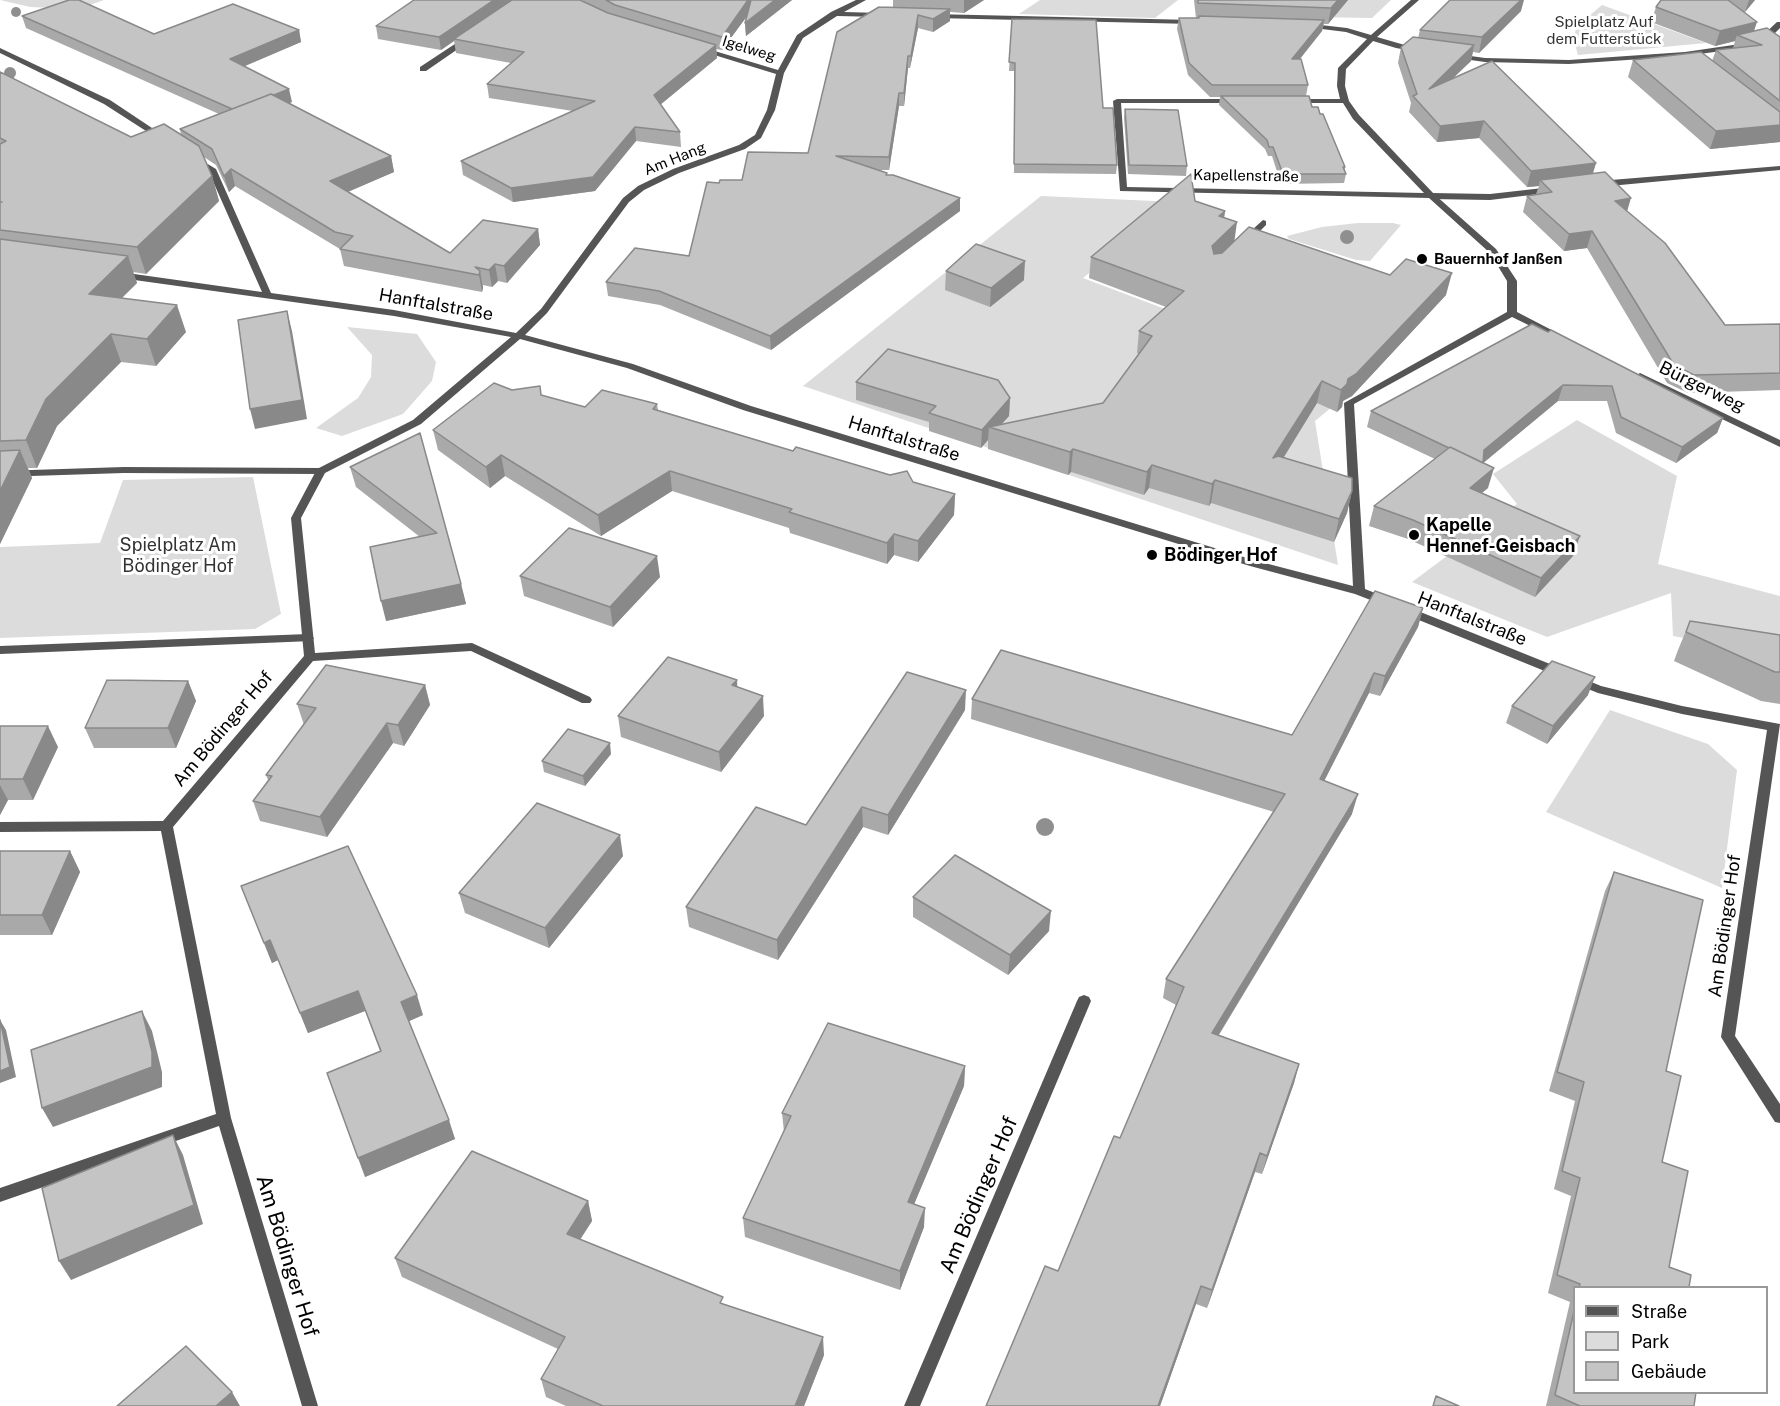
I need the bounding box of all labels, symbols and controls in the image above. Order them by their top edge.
park label: Spielplatz Auf dem Futterstück [1547,13,1661,48]
street label: Igelweg [720,32,778,66]
street label: Am Hang [641,138,709,180]
street label: Kapellenstraße [1193,166,1299,186]
place label: Bauernhof Janßen [1434,250,1562,268]
marker: Bauernhof Janßen [1415,252,1429,266]
street label: Hanftalstraße [377,284,495,326]
street label: Bürgerweg [1655,357,1749,417]
street label: Hanftalstraße [845,412,963,466]
place label: Kapelle Hennef-Geisbach [1426,514,1575,556]
marker: Kapelle Hennef-Geisbach [1407,528,1421,542]
park label: Spielplatz Am Bödinger Hof [120,534,236,576]
place label: Bödinger Hof [1164,544,1277,566]
marker: Bödinger Hof [1145,548,1159,562]
street label: Hanftalstraße [1414,587,1530,651]
street label: Am Bödinger Hof [168,667,278,791]
street label: Am Bödinger Hof [1704,853,1746,999]
street label: Am Bödinger Hof [935,1113,1023,1277]
street label: Am Bödinger Hof [250,1172,324,1340]
legend [1573,1286,1768,1394]
text: Straße [1631,1301,1687,1322]
text: Park [1631,1331,1669,1352]
text: Gebäude [1631,1361,1706,1382]

